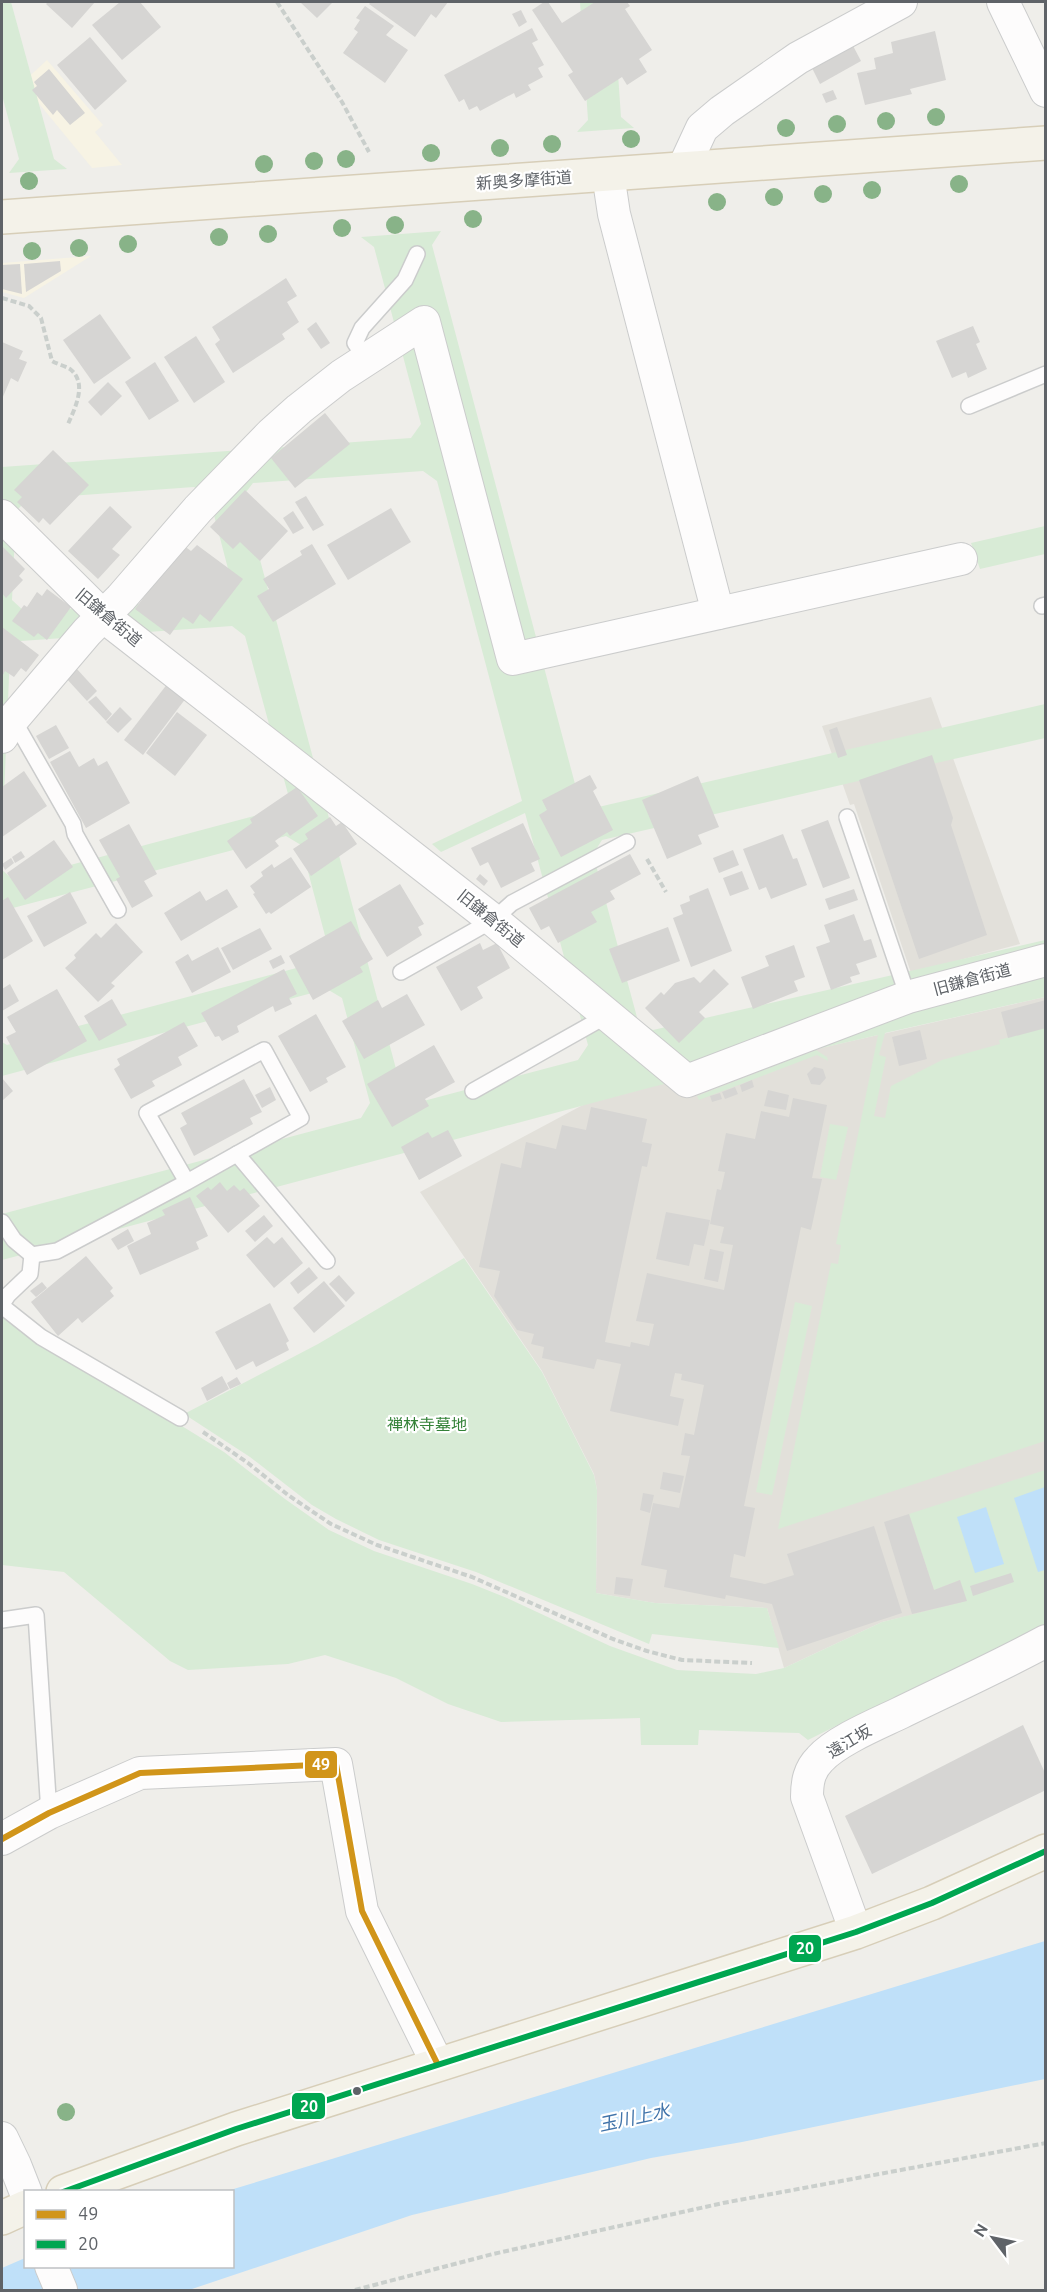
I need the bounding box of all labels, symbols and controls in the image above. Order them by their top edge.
street label: 新奥多摩街道 [475,168,573,192]
street label: 旧鎌倉街道 [73,584,145,650]
street label: 旧鎌倉街道 [454,886,528,950]
street label: 旧鎌倉街道 [931,960,1013,998]
park label: 禅林寺墓地 [387,1415,467,1433]
street label: 遠江坂 [824,1721,874,1761]
line badge: 49 [304,1750,338,1779]
text: 49 [312,1755,330,1773]
line badge: 20 [788,1934,822,1963]
text: 20 [796,1939,814,1957]
unlabelled marker [351,2085,363,2097]
line badge: 20 [291,2092,326,2120]
text: 20 [300,2097,318,2115]
water label: 玉川上水 [597,2099,673,2134]
legend [24,2190,234,2268]
text: 49 [78,2203,98,2223]
north arrow [963,2208,1023,2268]
text: N [969,2220,991,2240]
text: 20 [78,2233,98,2253]

